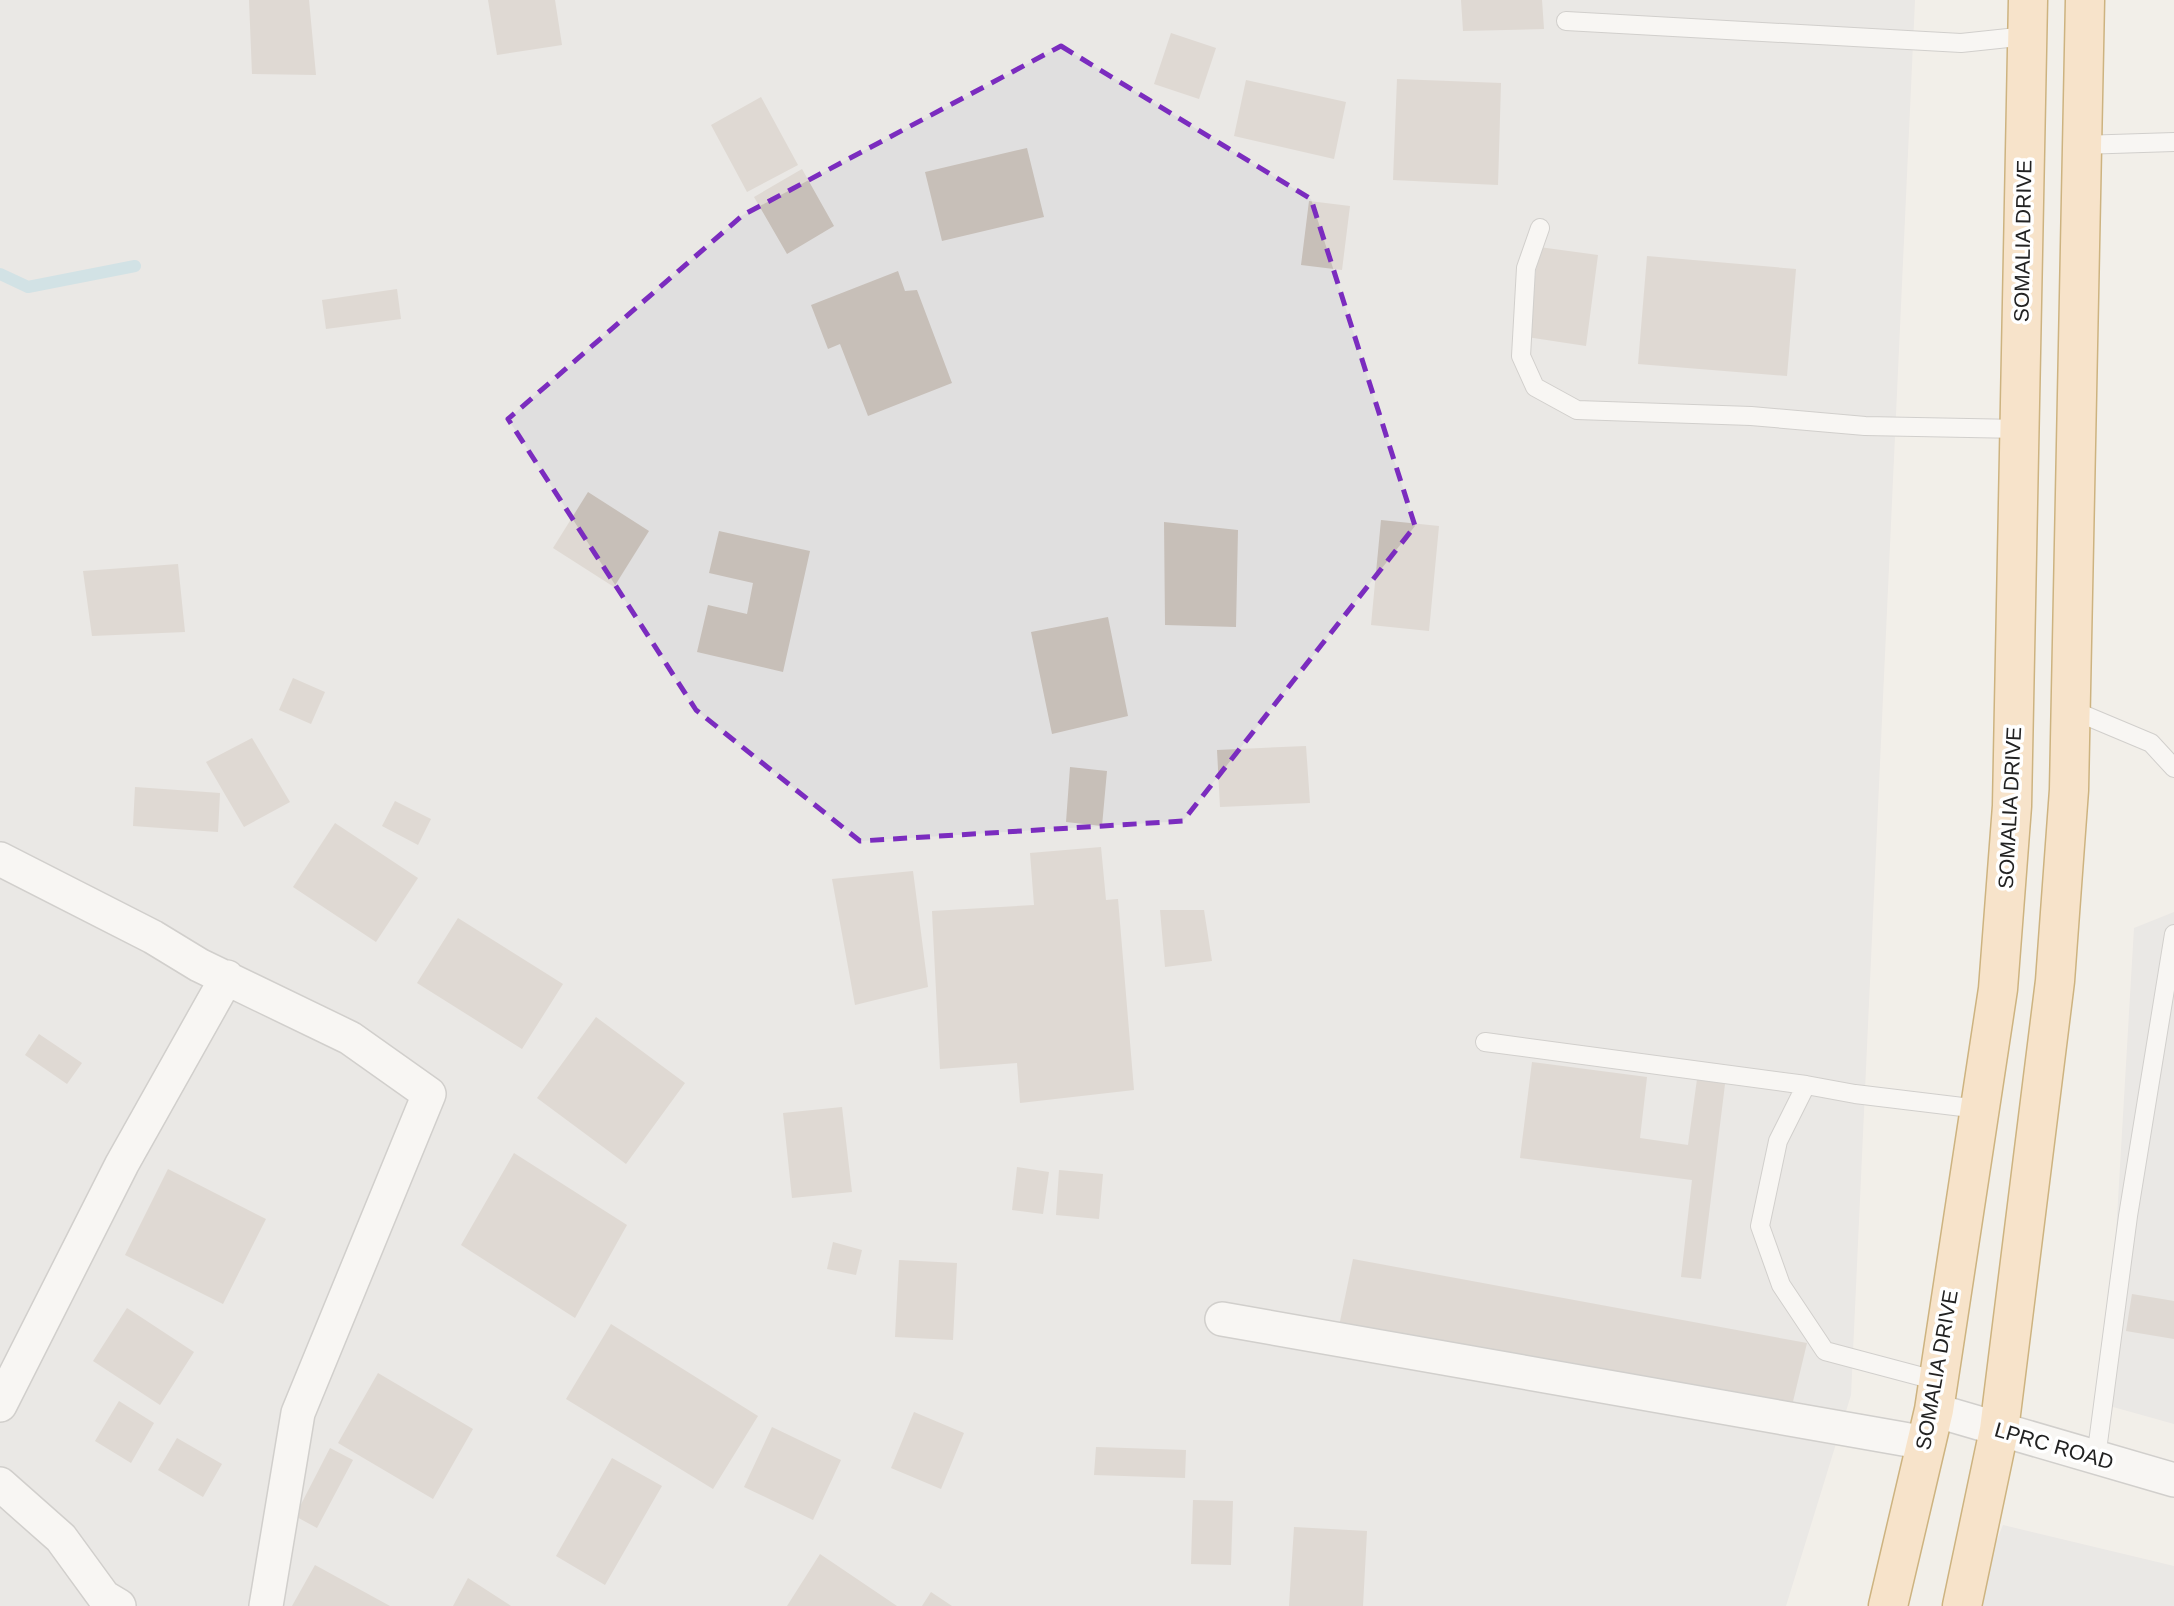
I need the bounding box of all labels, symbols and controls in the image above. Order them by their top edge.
street label: SOMALIA DRIVE [2010,160,2035,322]
street label: SOMALIA DRIVE [1994,726,2025,890]
street label: SOMALIA DRIVE [1911,1288,1962,1452]
street label: LPRC ROAD [1992,1418,2116,1473]

